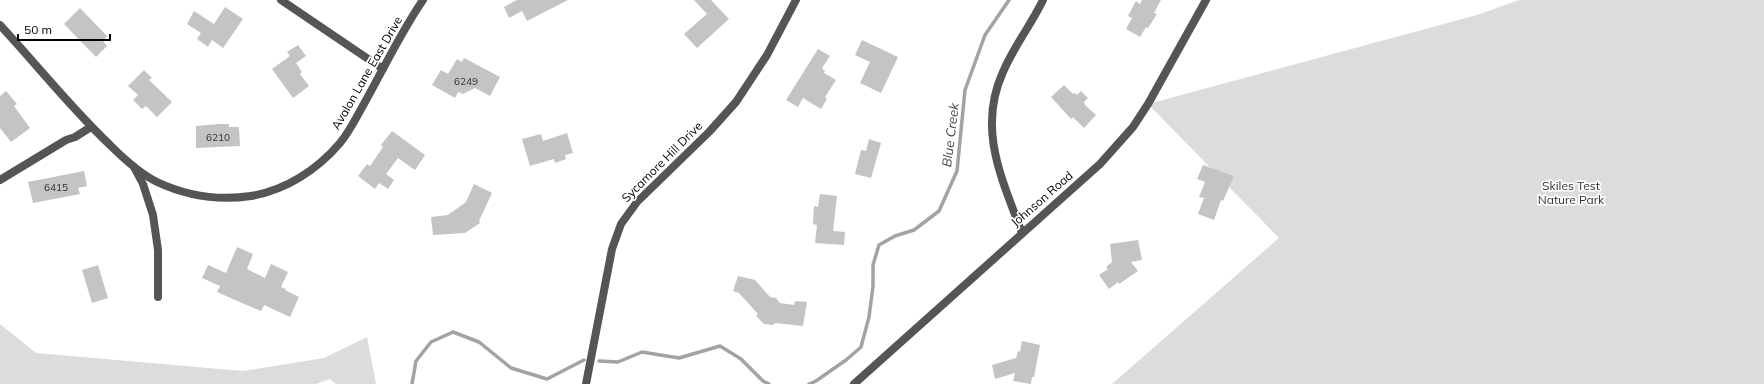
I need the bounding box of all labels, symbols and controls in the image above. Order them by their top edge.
street label: Avalon Lane East Drive [328,13,405,132]
scale bar [18,16,110,42]
text: 50 m [24,22,52,37]
house number: 6249 [454,75,478,88]
water label: Blue Creek [938,102,962,168]
street label: Sycamore Hill Drive [618,118,705,205]
house number: 6210 [206,131,230,144]
street label: Johnson Road [1008,168,1076,230]
park label: Skiles Test Nature Park [1538,178,1605,207]
house number: 6415 [44,181,68,194]

